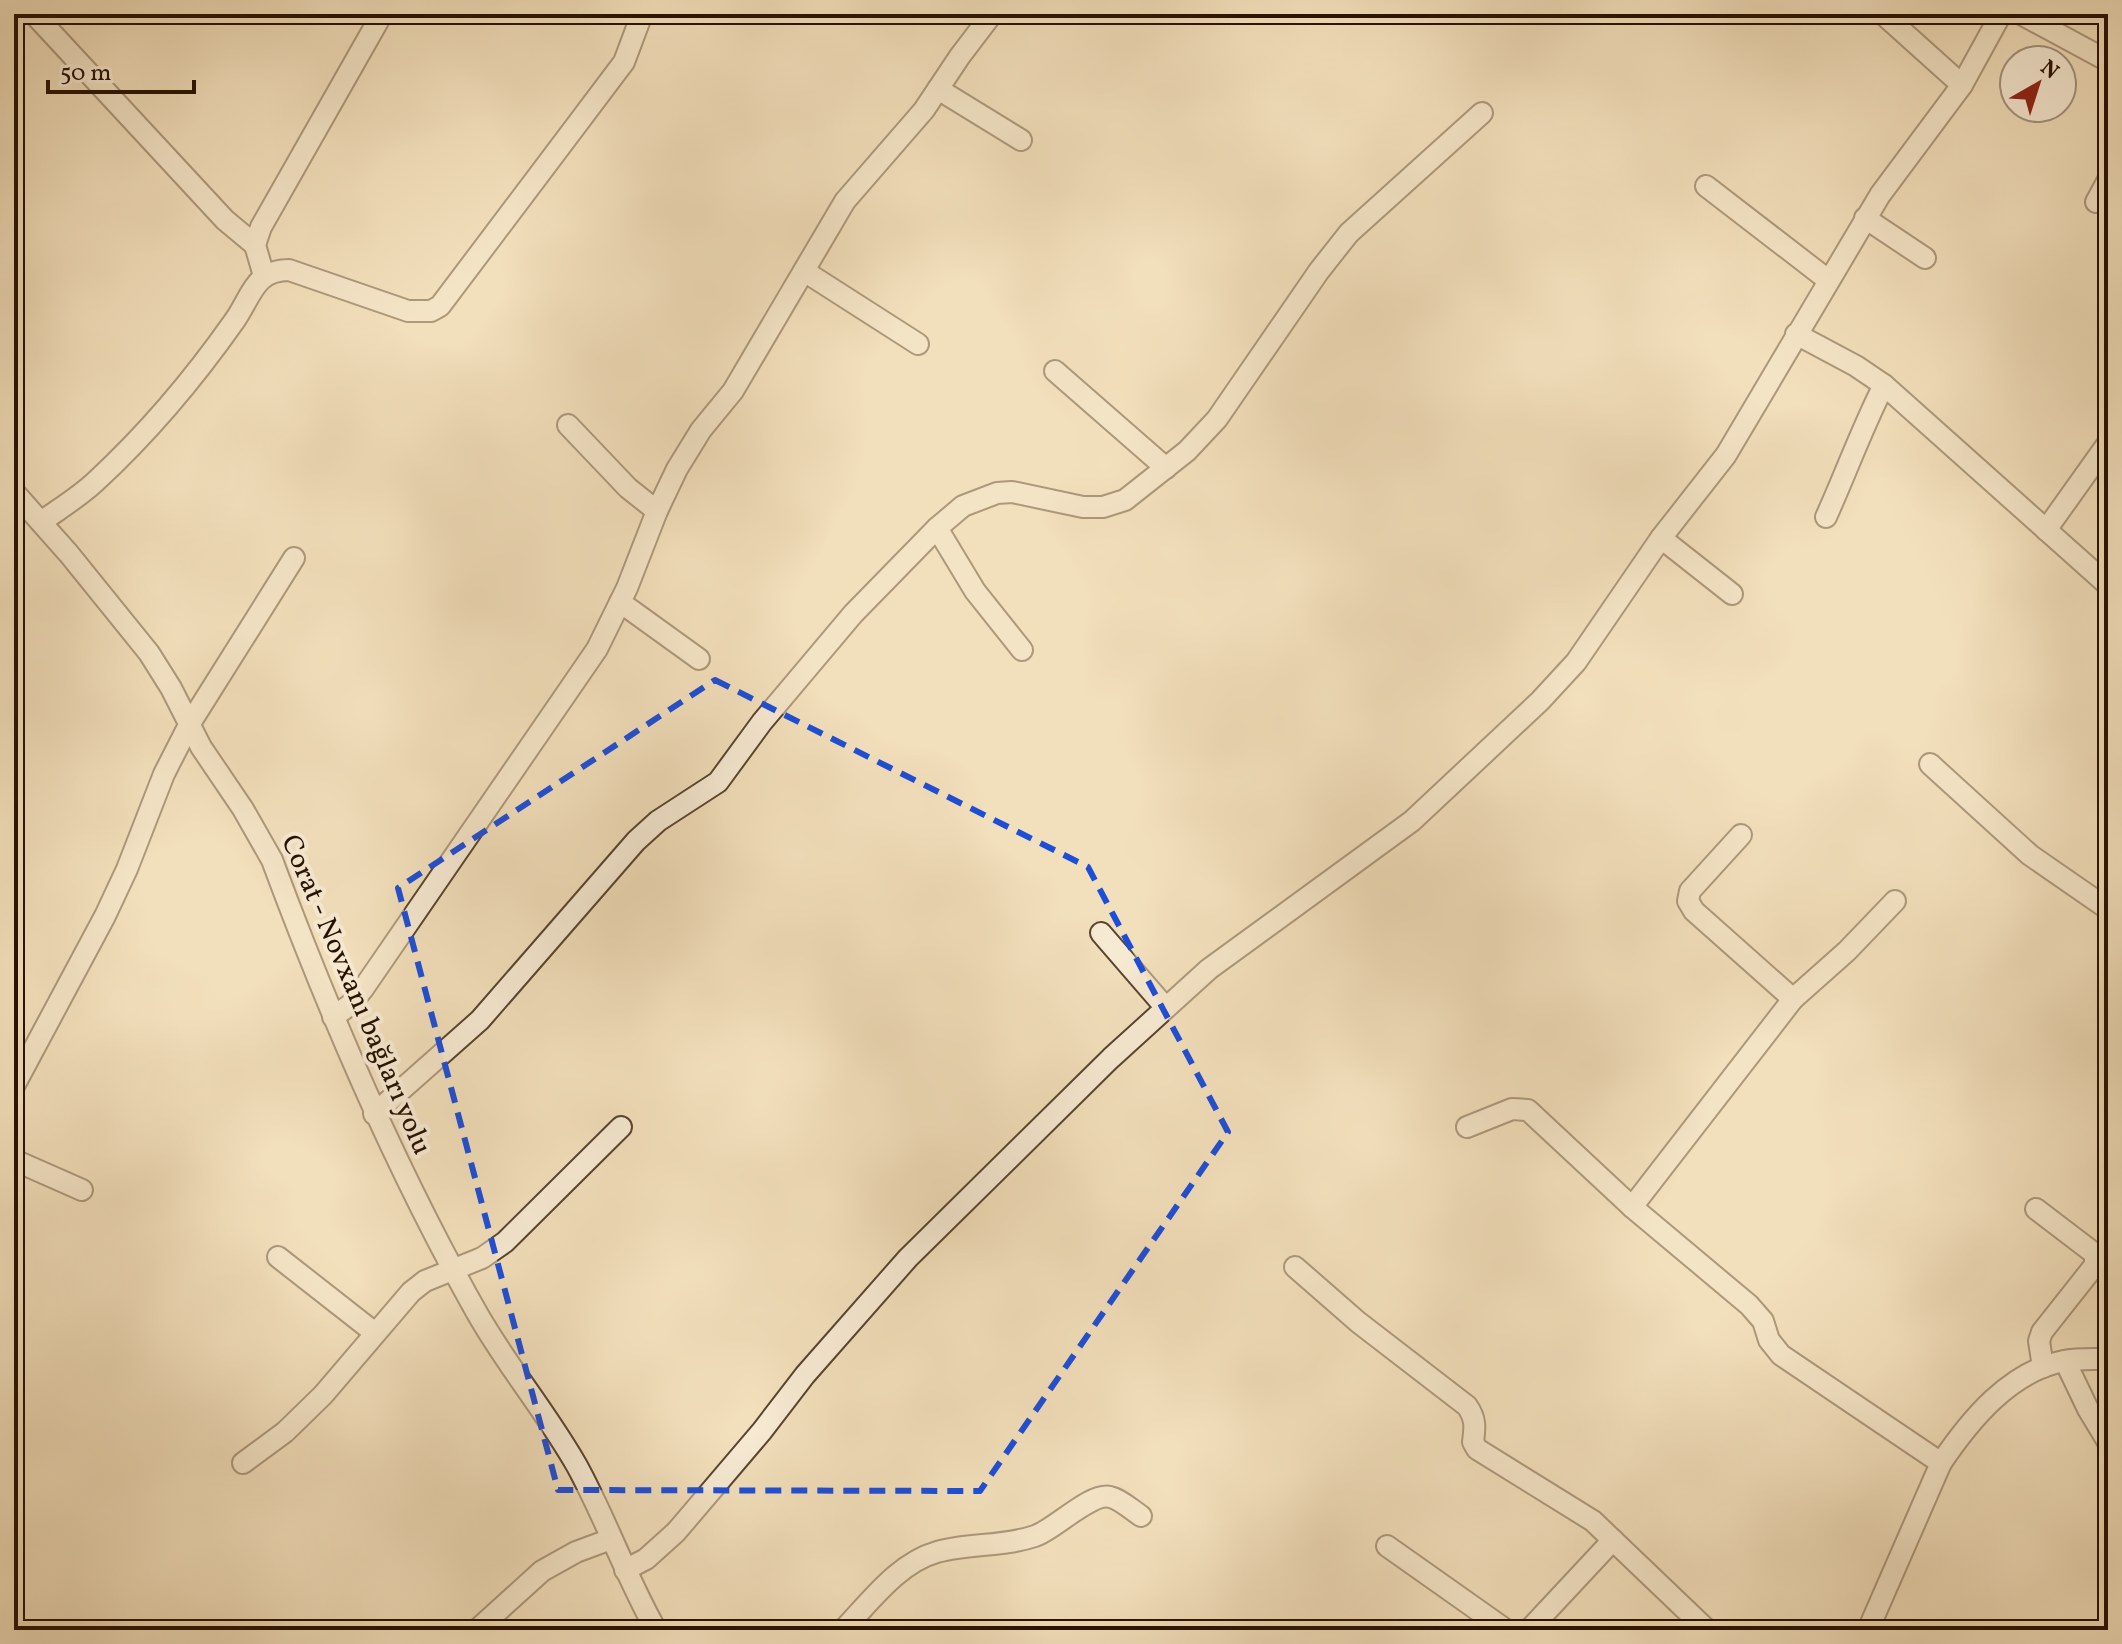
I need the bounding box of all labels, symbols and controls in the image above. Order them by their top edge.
scale bar [48,44,194,94]
north arrow [1998,44,2078,124]
text: N [2033,53,2065,87]
text: 50 m [60,57,112,91]
street label: Corat - Novxanı bağları yolu [271,829,441,1161]

